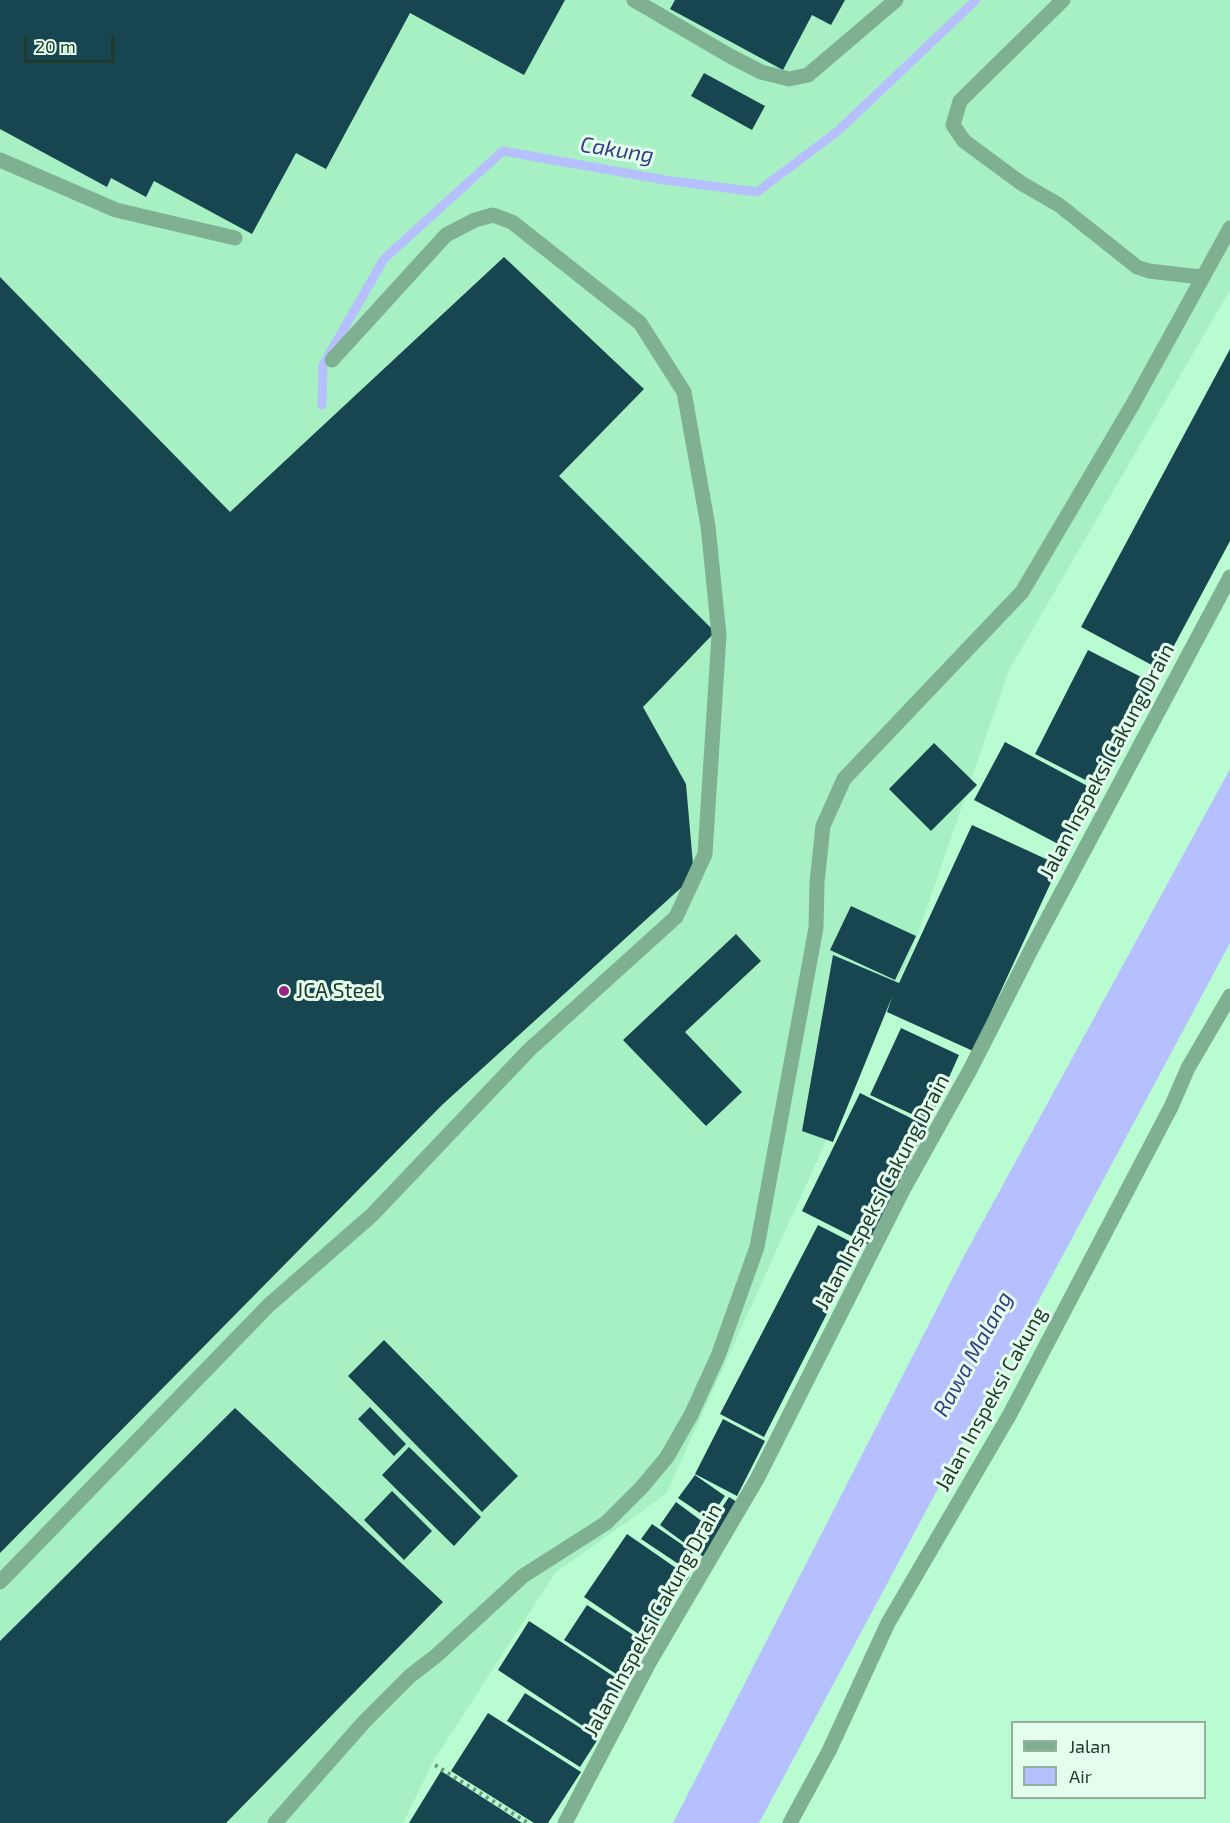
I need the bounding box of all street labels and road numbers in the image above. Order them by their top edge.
street label: Jalan Inspeksi Cakung Drain [1034,639,1180,883]
street label: Jalan Inspeksi Cakung Drain [809,1070,955,1314]
street label: Jalan Inspeksi Cakung [930,1303,1052,1495]
street label: Jalan Inspeksi Cakung Drain [578,1499,728,1741]

